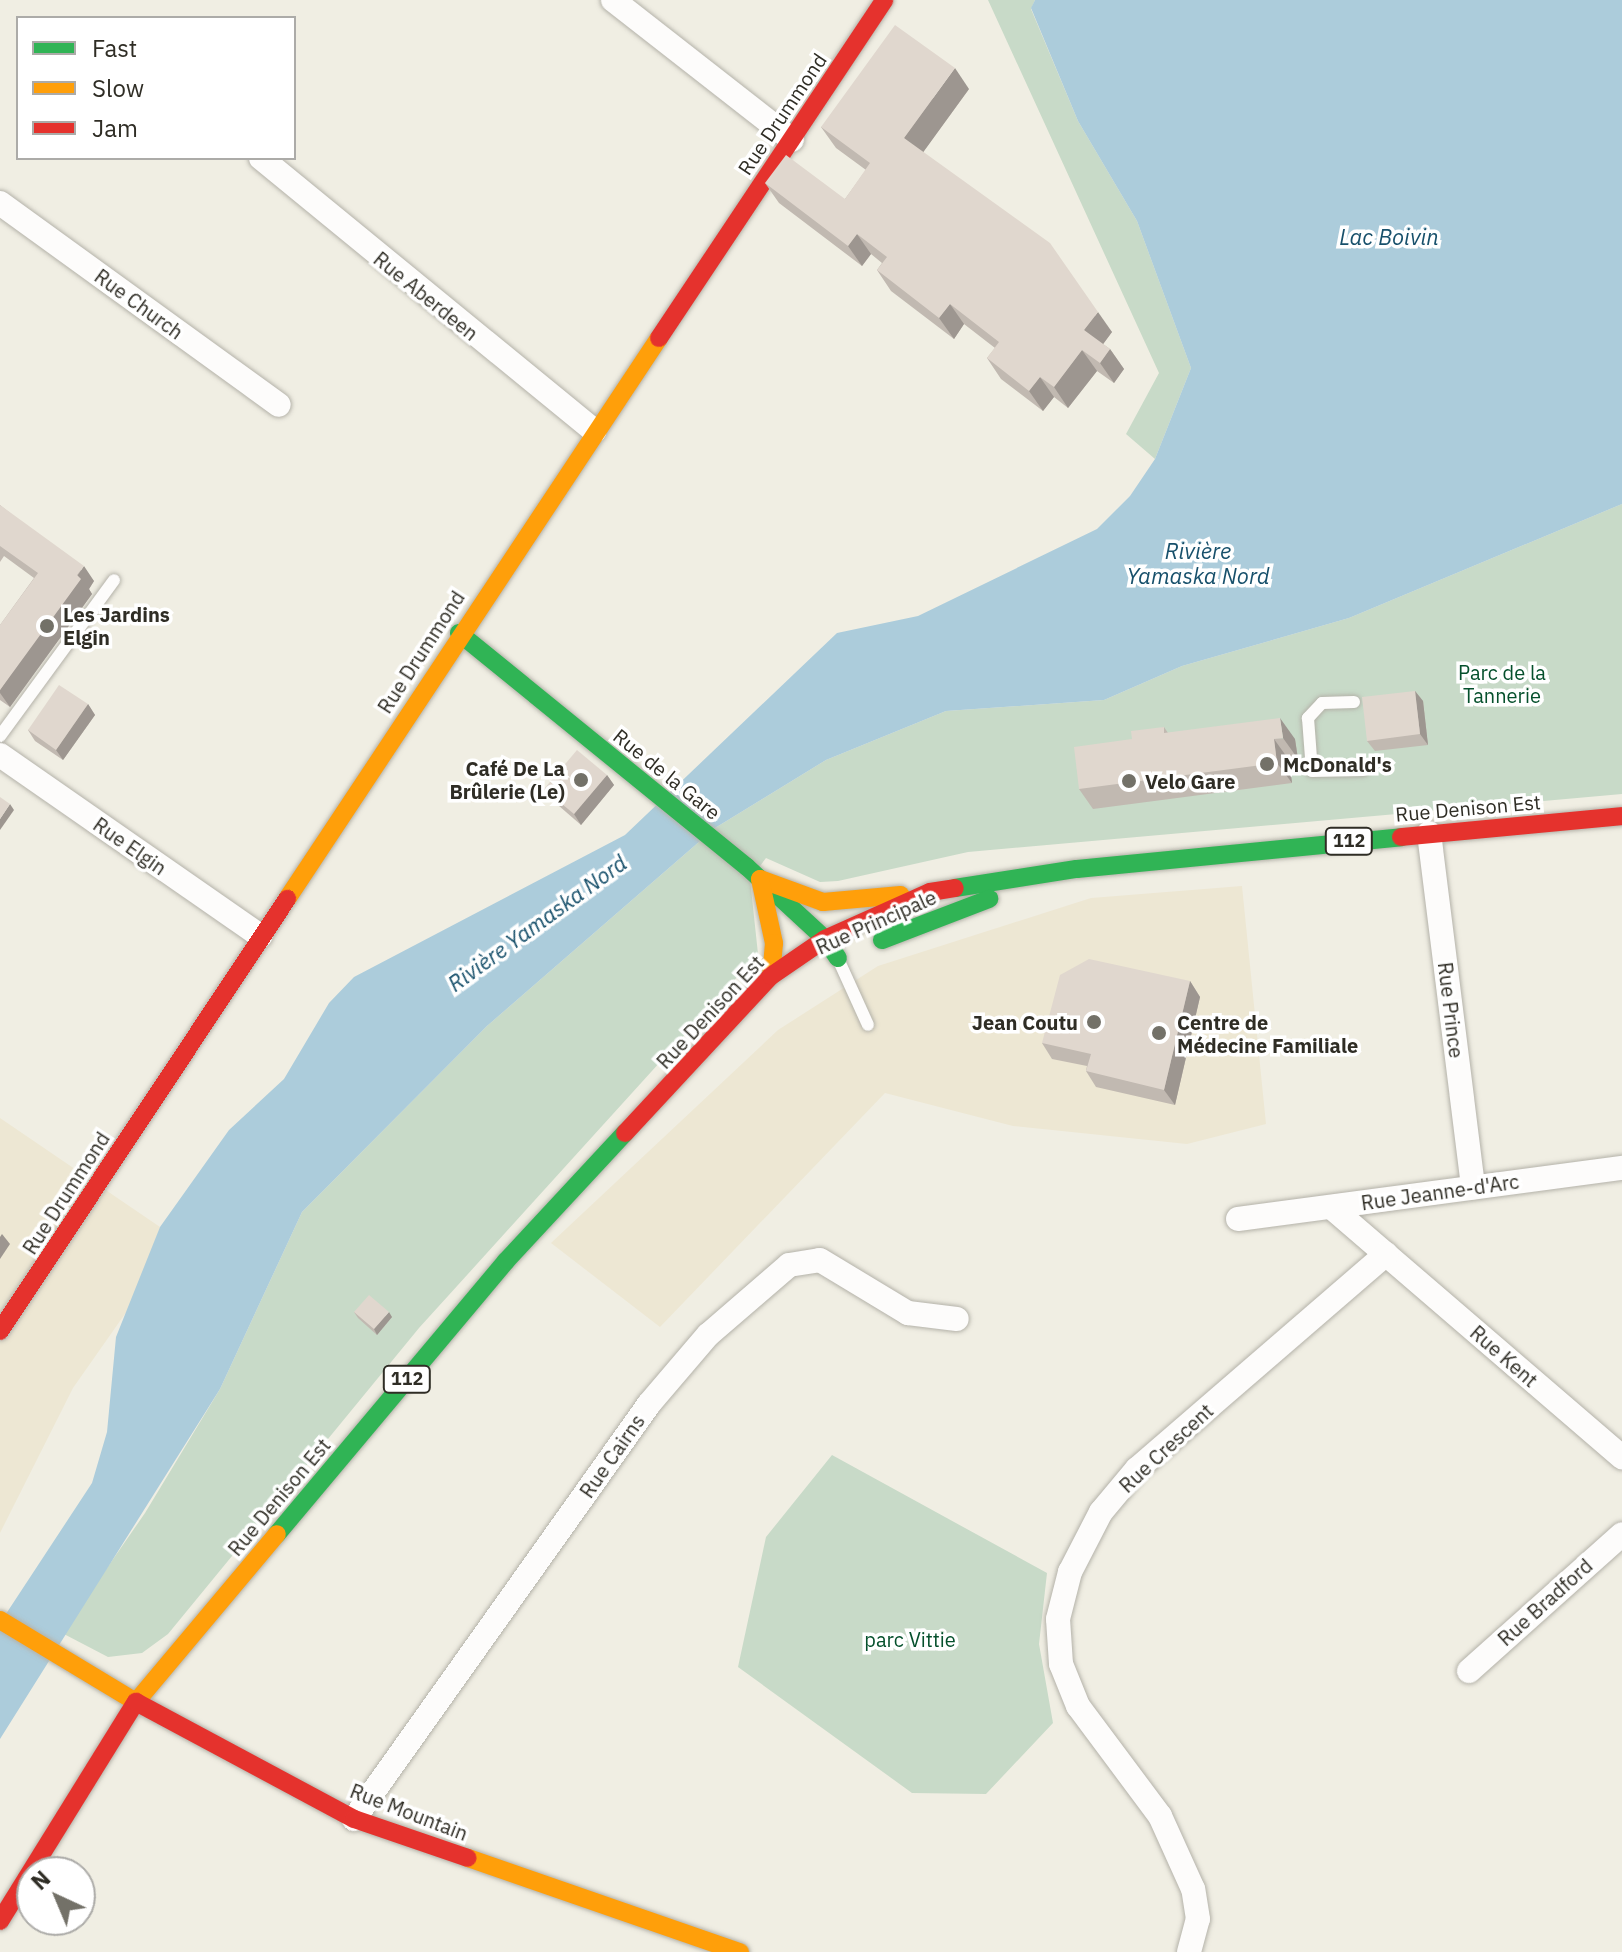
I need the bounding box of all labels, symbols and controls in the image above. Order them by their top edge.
legend [16,16,296,160]
text: Fast [92,32,137,64]
street label: Rue Drummond [733,49,831,179]
text: Slow [92,72,144,104]
text: Jam [92,112,138,144]
water label: Lac Boivin [1339,224,1439,250]
street label: Rue Aberdeen [369,247,483,345]
street label: Rue Church [90,264,188,344]
water label: Rivière Yamaska Nord [1126,537,1270,588]
street label: Rue Drummond [373,586,469,718]
place label: Les Jardins Elgin [63,602,170,649]
marker: Les Jardins Elgin [38,617,56,635]
park label: Parc de la Tannerie [1458,660,1546,707]
street label: Rue de la Gare [609,724,725,824]
place label: McDonald's [1283,752,1392,776]
marker: McDonald's [1258,755,1276,773]
place label: Café De La Brûlerie (Le) [449,756,565,803]
place label: Velo Gare [1145,769,1236,793]
marker: Café De La Brûlerie (Le) [572,771,590,789]
marker: Velo Gare [1120,772,1138,790]
street label: Rue Denison Est [1394,790,1542,826]
street label: Rue Elgin [89,812,171,880]
road number: 112 [1323,827,1375,855]
water label: Rivière Yamaska Nord [442,849,632,997]
street label: Rue Principale [812,885,940,959]
street label: Rue Denison Est [651,950,769,1074]
street label: Rue Prince [1433,961,1469,1059]
place label: Jean Coutu [972,1010,1078,1034]
place label: Centre de Médecine Familiale [1177,1010,1358,1057]
marker: Jean Coutu [1085,1013,1103,1031]
marker: Centre de Médecine Familiale [1148,1022,1170,1044]
street label: Rue Drummond [18,1127,114,1259]
street label: Rue Jeanne-d'Arc [1359,1169,1521,1215]
street label: Rue Kent [1465,1320,1543,1392]
road number: 112 [381,1365,433,1393]
street label: Rue Crescent [1114,1398,1218,1498]
street label: Rue Cairns [575,1410,649,1502]
street label: Rue Denison Est [223,1433,335,1561]
street label: Rue Bradford [1493,1553,1597,1651]
park label: parc Vittie [864,1627,956,1651]
street label: Rue Mountain [347,1779,471,1845]
north arrow [16,1856,96,1936]
text: N [25,1864,56,1896]

